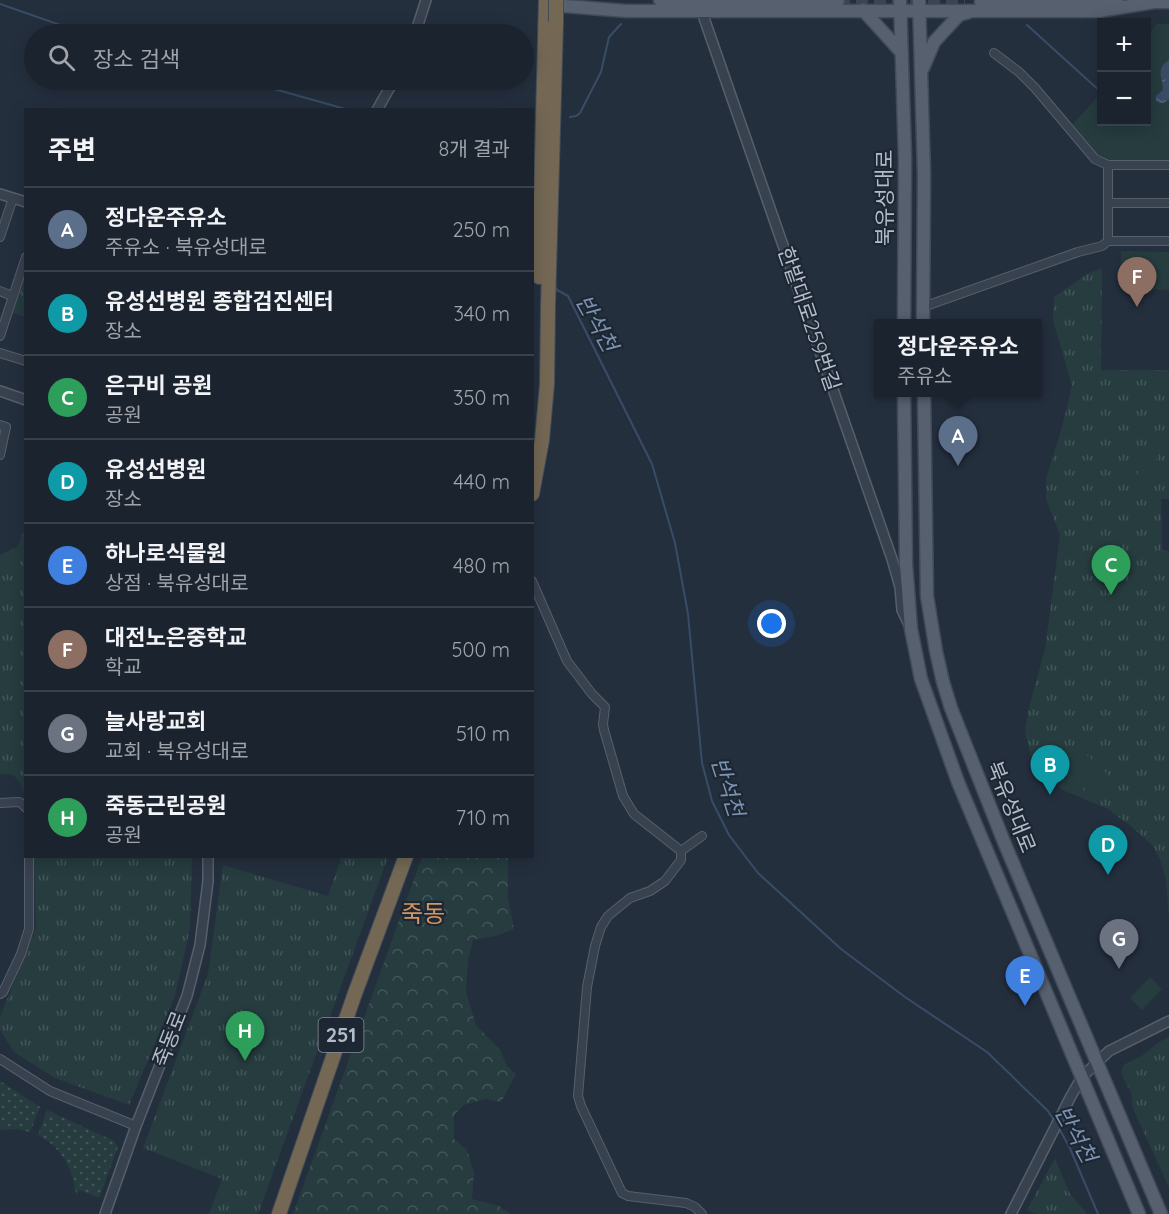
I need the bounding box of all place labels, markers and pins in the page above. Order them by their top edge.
pin: F [1118,258,1156,307]
pin: A [938,416,978,466]
pin: C [1092,546,1130,595]
pin: B [1030,746,1070,795]
pin: D [1088,826,1128,875]
pin: G [1100,920,1138,969]
pin: E [1006,956,1044,1006]
pin: H [226,1012,264,1061]

